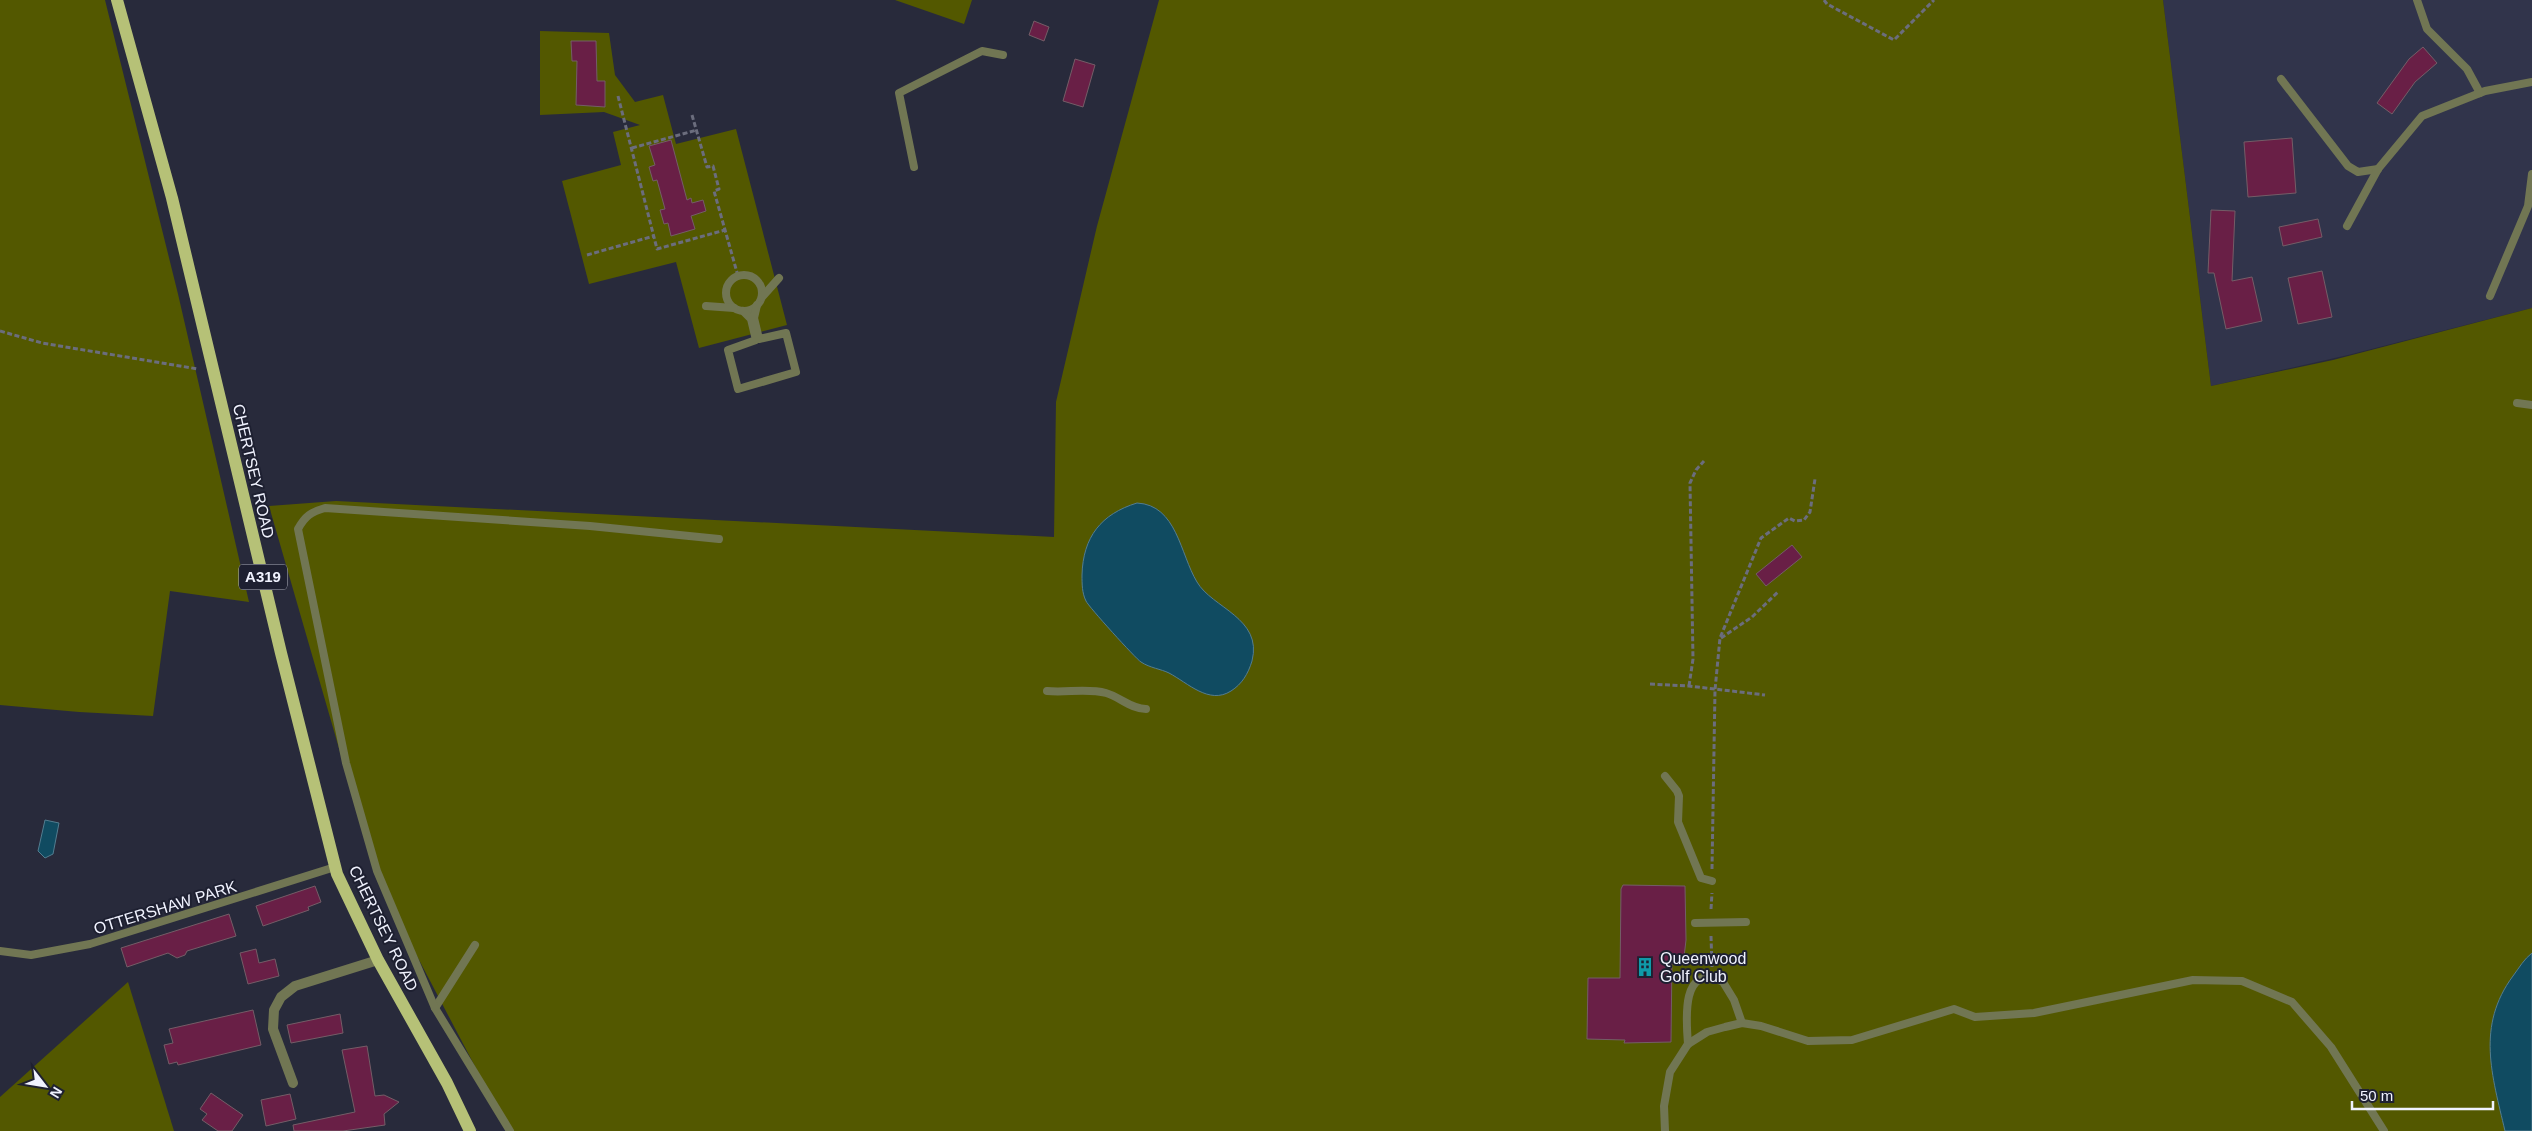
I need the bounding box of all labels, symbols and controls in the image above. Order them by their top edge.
street label: CHERTSEY ROAD [230,402,277,540]
road number: A319 [239,564,287,590]
street label: CHERTSEY ROAD [346,863,421,994]
street label: OTTERSHAW PARK [92,878,239,937]
place label: Queenwood Golf Club [1660,950,1746,985]
building icon: Queenwood Golf Club [1634,956,1656,978]
north arrow [20,1061,70,1111]
scale bar [2352,1078,2493,1110]
text: N [47,1084,66,1101]
text: 50 m [2360,1087,2393,1104]

